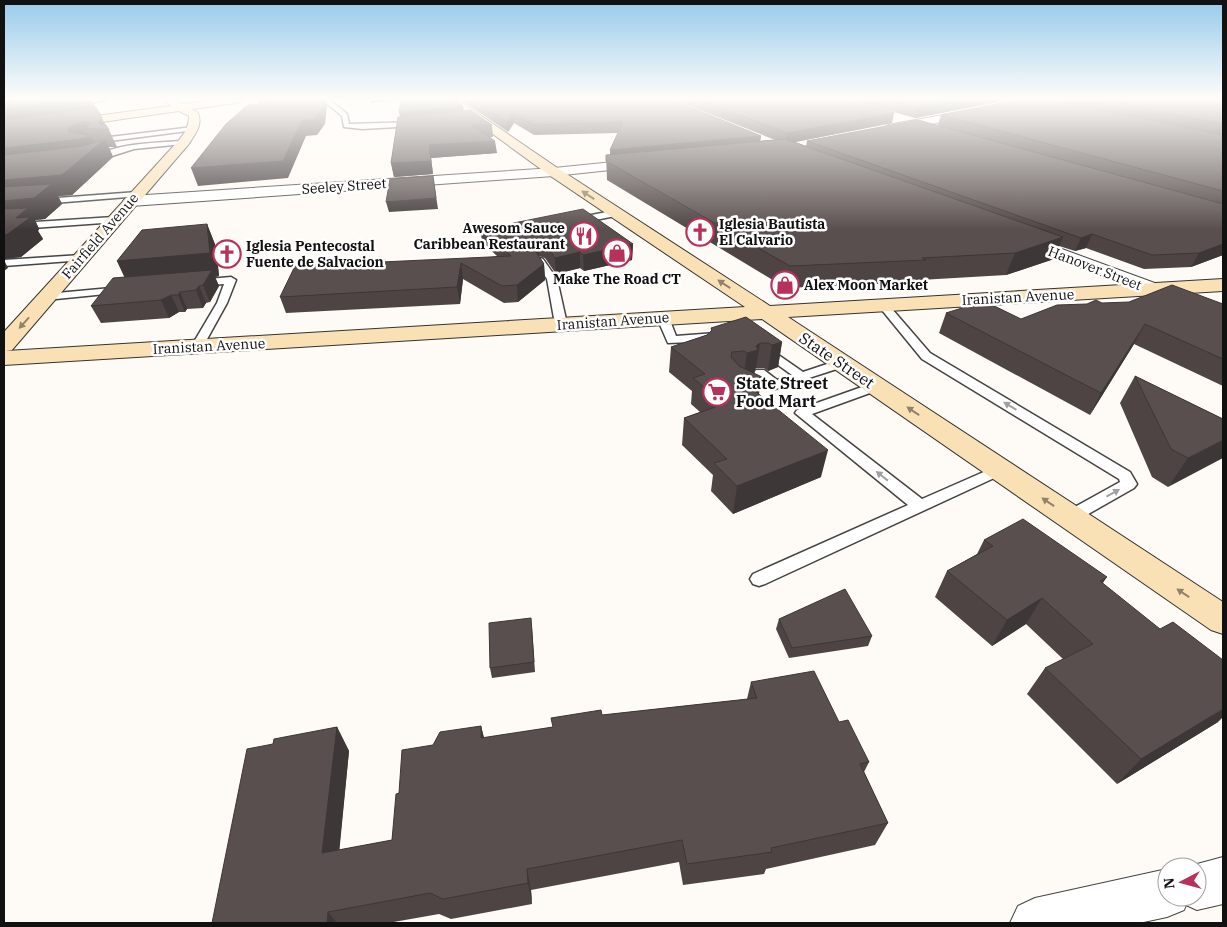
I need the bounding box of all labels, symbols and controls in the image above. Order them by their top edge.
street label: Seeley Street [301,174,387,198]
street label: Fairfield Avenue [58,189,142,283]
one-way arrow [582,190,595,199]
place label: Iglesia Bautista El Calvario [719,215,825,249]
church icon: Iglesia Bautista El Calvario [685,217,715,247]
place label: Awesom Sauce Caribbean Restaurant [414,219,565,253]
restaurant icon: Awesom Sauce Caribbean Restaurant [569,221,599,251]
place label: Iglesia Pentecostal Fuente de Salvacion [246,237,384,271]
shop icon: Make The Road CT [602,238,632,268]
church icon: Iglesia Pentecostal Fuente de Salvacion [212,239,242,269]
street label: Hanover Street [1046,242,1144,294]
place label: Make The Road CT [553,270,681,288]
shop icon: Alex Moon Market [770,270,800,300]
place label: Alex Moon Market [804,276,928,294]
one-way arrow [717,279,731,289]
street label: Iranistan Avenue [961,285,1075,309]
street label: Iranistan Avenue [556,308,670,334]
one-way arrow [18,316,29,329]
street label: State Street [796,328,879,393]
street label: Iranistan Avenue [152,334,266,358]
place label: State Street Food Mart [736,373,828,411]
supermarket icon: State Street Food Mart [702,377,732,407]
one-way arrow [1004,402,1017,411]
one-way arrow [907,406,920,416]
one-way arrow [875,470,888,481]
one-way arrow [1106,489,1120,498]
one-way arrow [1041,497,1055,507]
one-way arrow [1176,588,1190,598]
north arrow [1157,857,1207,907]
text: N [1160,877,1179,890]

